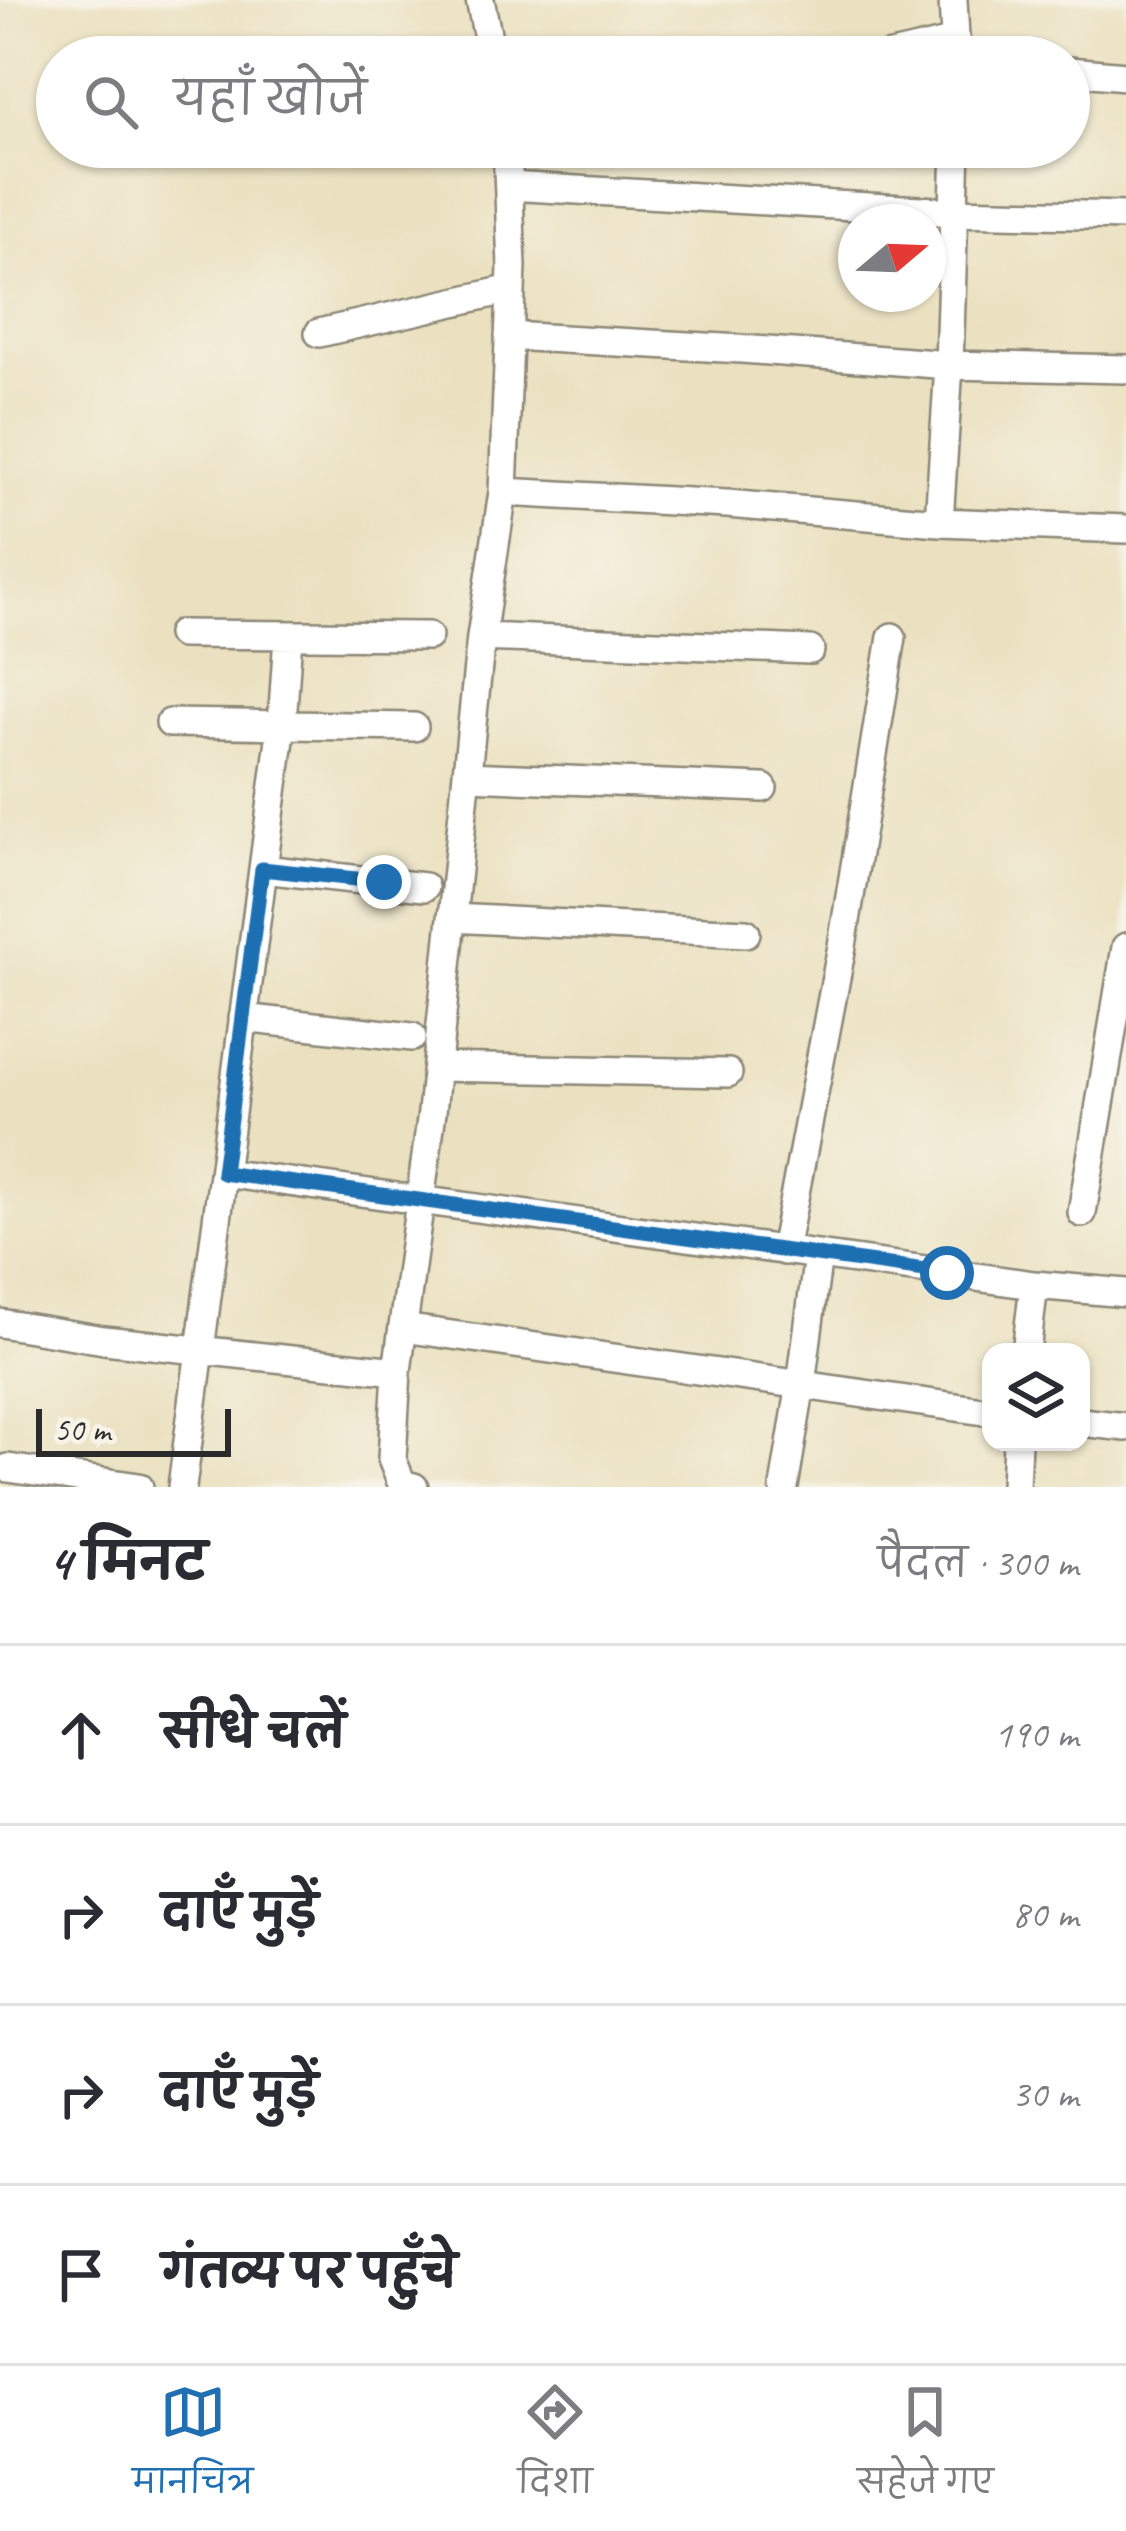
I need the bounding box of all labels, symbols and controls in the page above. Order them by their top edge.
search box [36,36,1090,168]
icon: search [78,69,144,135]
text: यहाँ खोजें [174,71,367,128]
north arrow [838,204,946,312]
route end [357,855,411,909]
route start [920,1246,974,1300]
map controls [982,1343,1090,1451]
button: layers [982,1343,1090,1451]
scale bar [36,1403,231,1456]
text: 50 m [54,1409,110,1451]
text: 4 मिनट [48,1530,207,1594]
text: पैदल · 300 m [878,1539,1078,1588]
icon: ahead [48,1702,114,1768]
text: सीधे चलें [162,1704,346,1761]
text: 190 m [994,1710,1078,1759]
icon: right [48,1882,114,1948]
text: दाएँ मुड़ें [162,1884,318,1941]
text: 80 m [1012,1890,1078,1939]
icon: right [48,2062,114,2128]
text: दाएँ मुड़ें [162,2064,318,2121]
text: 30 m [1012,2070,1078,2119]
icon: arrive [48,2242,114,2308]
text: गंतव्य पर पहुँचे [162,2244,457,2301]
tab: मानचित्र [132,2379,253,2518]
tab: दिशा [518,2379,593,2518]
tab: सहेजे गए [857,2379,994,2518]

